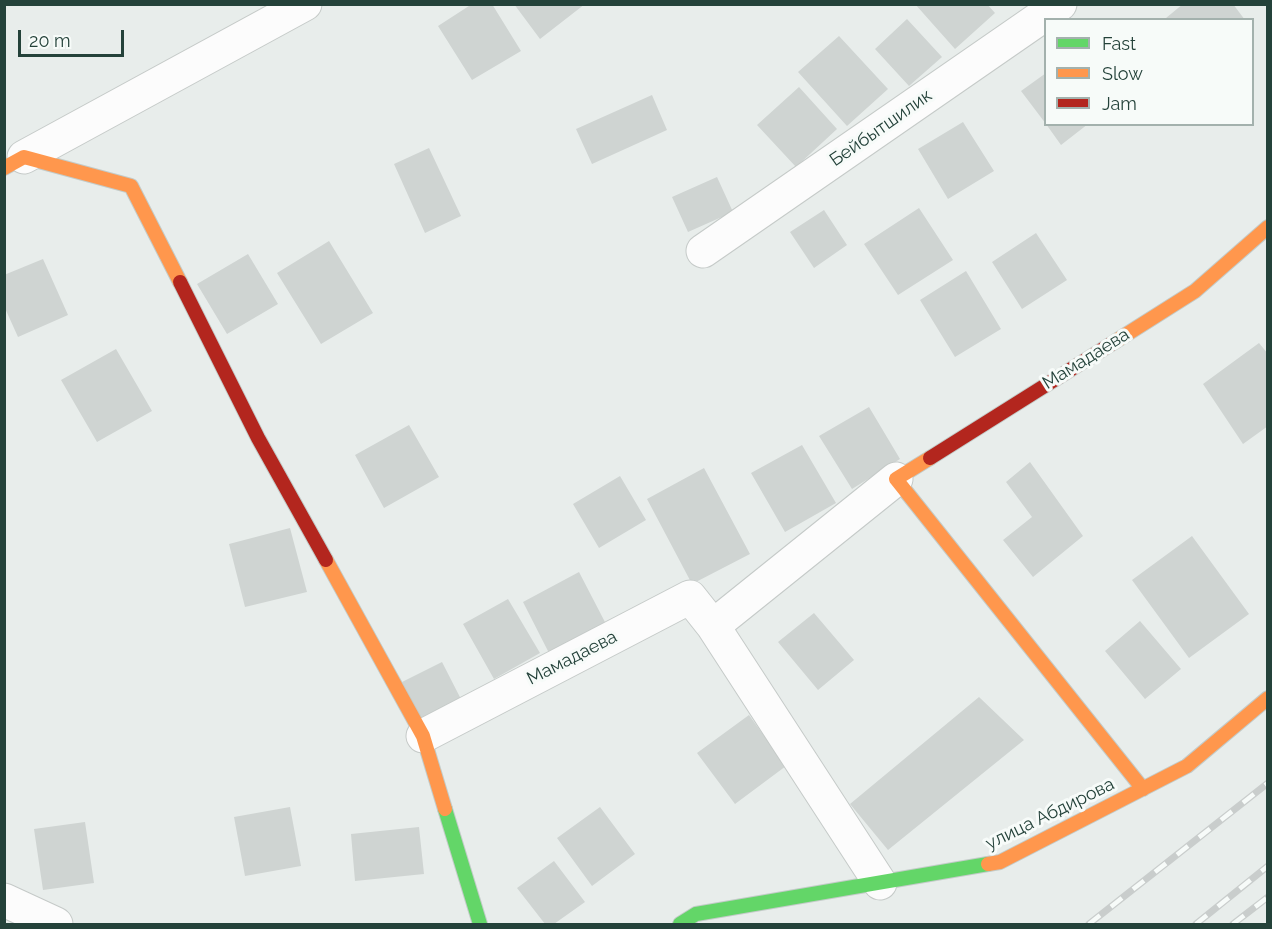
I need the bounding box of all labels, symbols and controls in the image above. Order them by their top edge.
scale bar [21,18,128,56]
legend [1044,18,1254,126]
text: 20 m [29,30,71,51]
text: Fast [1102,33,1136,54]
text: Slow [1102,63,1143,84]
street label: Бейбытшилик [826,85,936,171]
text: Jam [1102,93,1137,114]
street label: Мамадаева [1039,324,1133,394]
street label: Мамадаева [523,626,621,690]
street label: улица Абдирова [982,774,1118,854]

